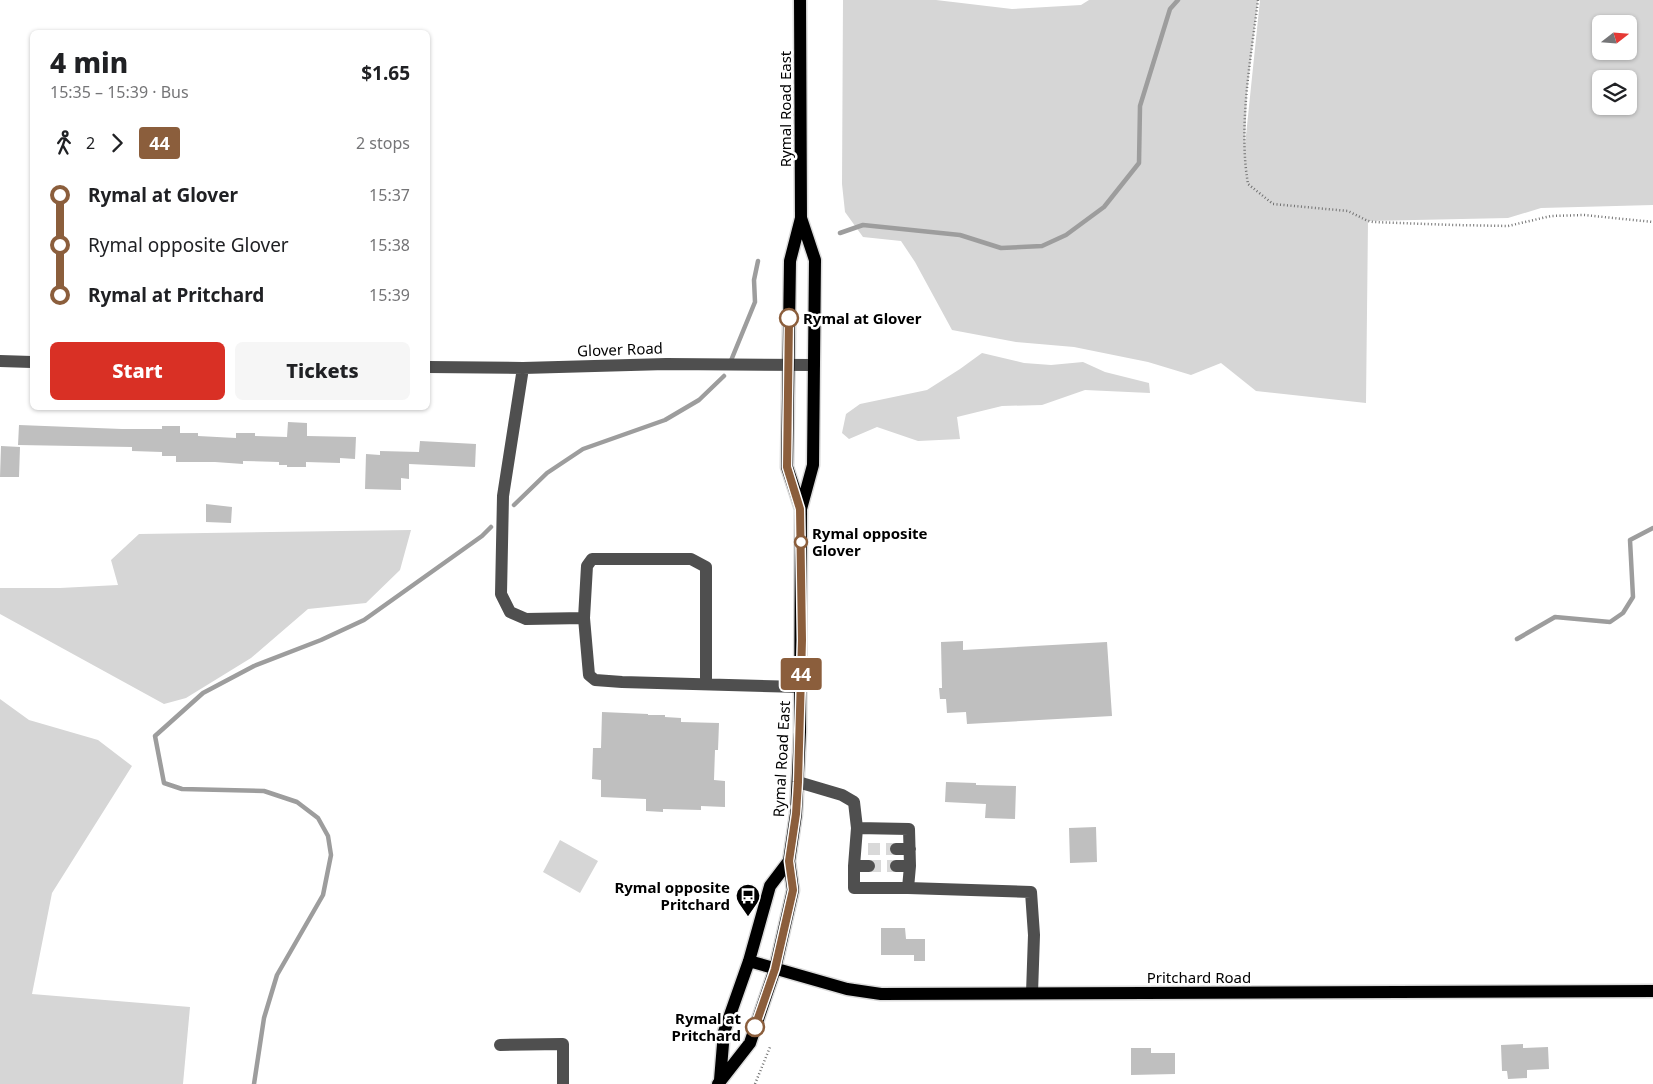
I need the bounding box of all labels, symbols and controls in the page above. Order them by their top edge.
north arrow [1592,15,1638,60]
map controls [1592,15,1637,115]
text: 4 min [50,43,128,81]
street label: Rymal Road East [775,50,795,167]
text: $1.65 [361,60,410,86]
button: layers [1592,70,1637,115]
text: 15:35 – 15:39 · Bus [50,81,189,103]
icon: walk [50,129,78,157]
icon: forward [103,129,131,157]
text: 44 [149,131,170,155]
text: 2 [86,132,95,154]
text: 2 stops [356,132,410,154]
text: Rymal at Glover [88,182,238,208]
text: 15:37 [369,184,410,206]
text: Rymal opposite Glover [88,232,289,258]
text: 15:38 [369,234,410,256]
text: Rymal at Pritchard [88,282,264,308]
text: 15:39 [369,284,410,306]
marker: Rymal at Glover [779,308,799,328]
place label: Rymal at Glover [803,308,922,328]
street label: Glover Road [577,338,663,360]
button: Start [50,342,225,400]
button: Tickets [235,342,410,400]
place label: Rymal opposite Glover [812,523,928,560]
marker: Rymal opposite Glover [794,535,808,549]
line badge: 44 [778,658,824,690]
text: 44 [791,662,811,686]
street label: Rymal Road East [768,700,794,818]
place label: Rymal opposite Pritchard [614,877,730,914]
bus stop icon: Rymal opposite Pritchard [735,883,761,917]
street label: Pritchard Road [1147,967,1251,987]
place label: Rymal at Pritchard [672,1008,741,1045]
marker: Rymal at Pritchard [745,1017,765,1037]

